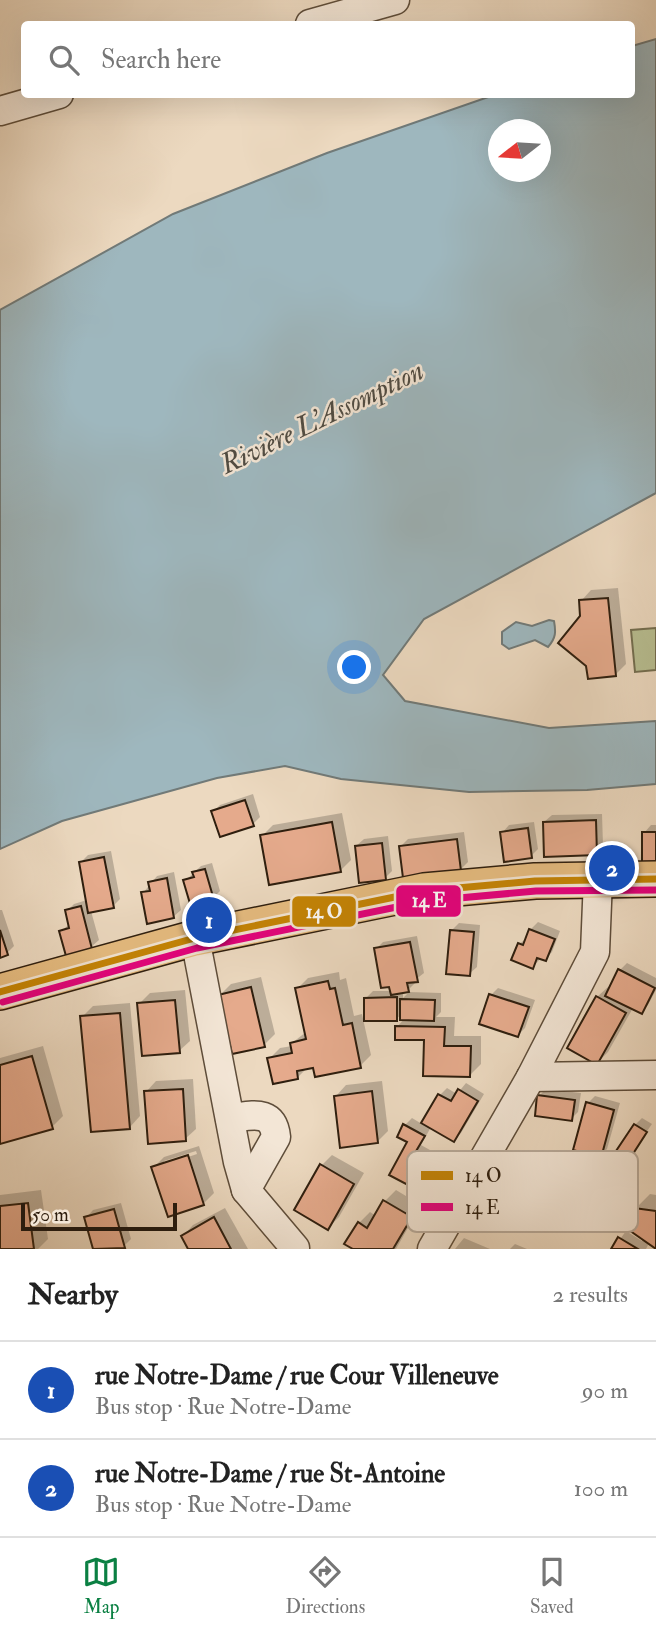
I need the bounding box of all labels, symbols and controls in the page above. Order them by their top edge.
search box [21,21,635,98]
icon: search [45,41,83,79]
text: Search here [101,44,221,76]
north arrow [488,119,551,182]
water label: Rivière L'Assomption [214,354,430,483]
your location [337,650,371,684]
pin: 2 [589,842,635,894]
line badge: 14 E [395,884,462,918]
text: 14 E [412,889,447,913]
pin: 1 [186,894,232,946]
line badge: 14 O [291,895,357,928]
text: 14 O [306,900,342,924]
legend [407,1151,638,1232]
text: 14 O [465,1164,502,1188]
text: 14 E [465,1196,500,1220]
scale bar [21,1200,177,1232]
text: 50 m [32,1203,69,1227]
text: Nearby [28,1276,118,1313]
text: 2 results [553,1280,628,1309]
text: rue Notre-Dame / rue Cour Villeneuve [95,1360,499,1392]
text: 1 [47,1376,55,1405]
text: 90 m [582,1376,628,1405]
text: Bus stop · Rue Notre-Dame [95,1392,351,1421]
text: rue Notre-Dame / rue St-Antoine [95,1458,445,1490]
text: 2 [45,1474,57,1503]
text: 100 m [574,1474,628,1503]
text: Bus stop · Rue Notre-Dame [95,1490,351,1519]
tab: Map [82,1553,120,1619]
tab: Directions [285,1553,365,1619]
tab: Saved [530,1553,574,1619]

